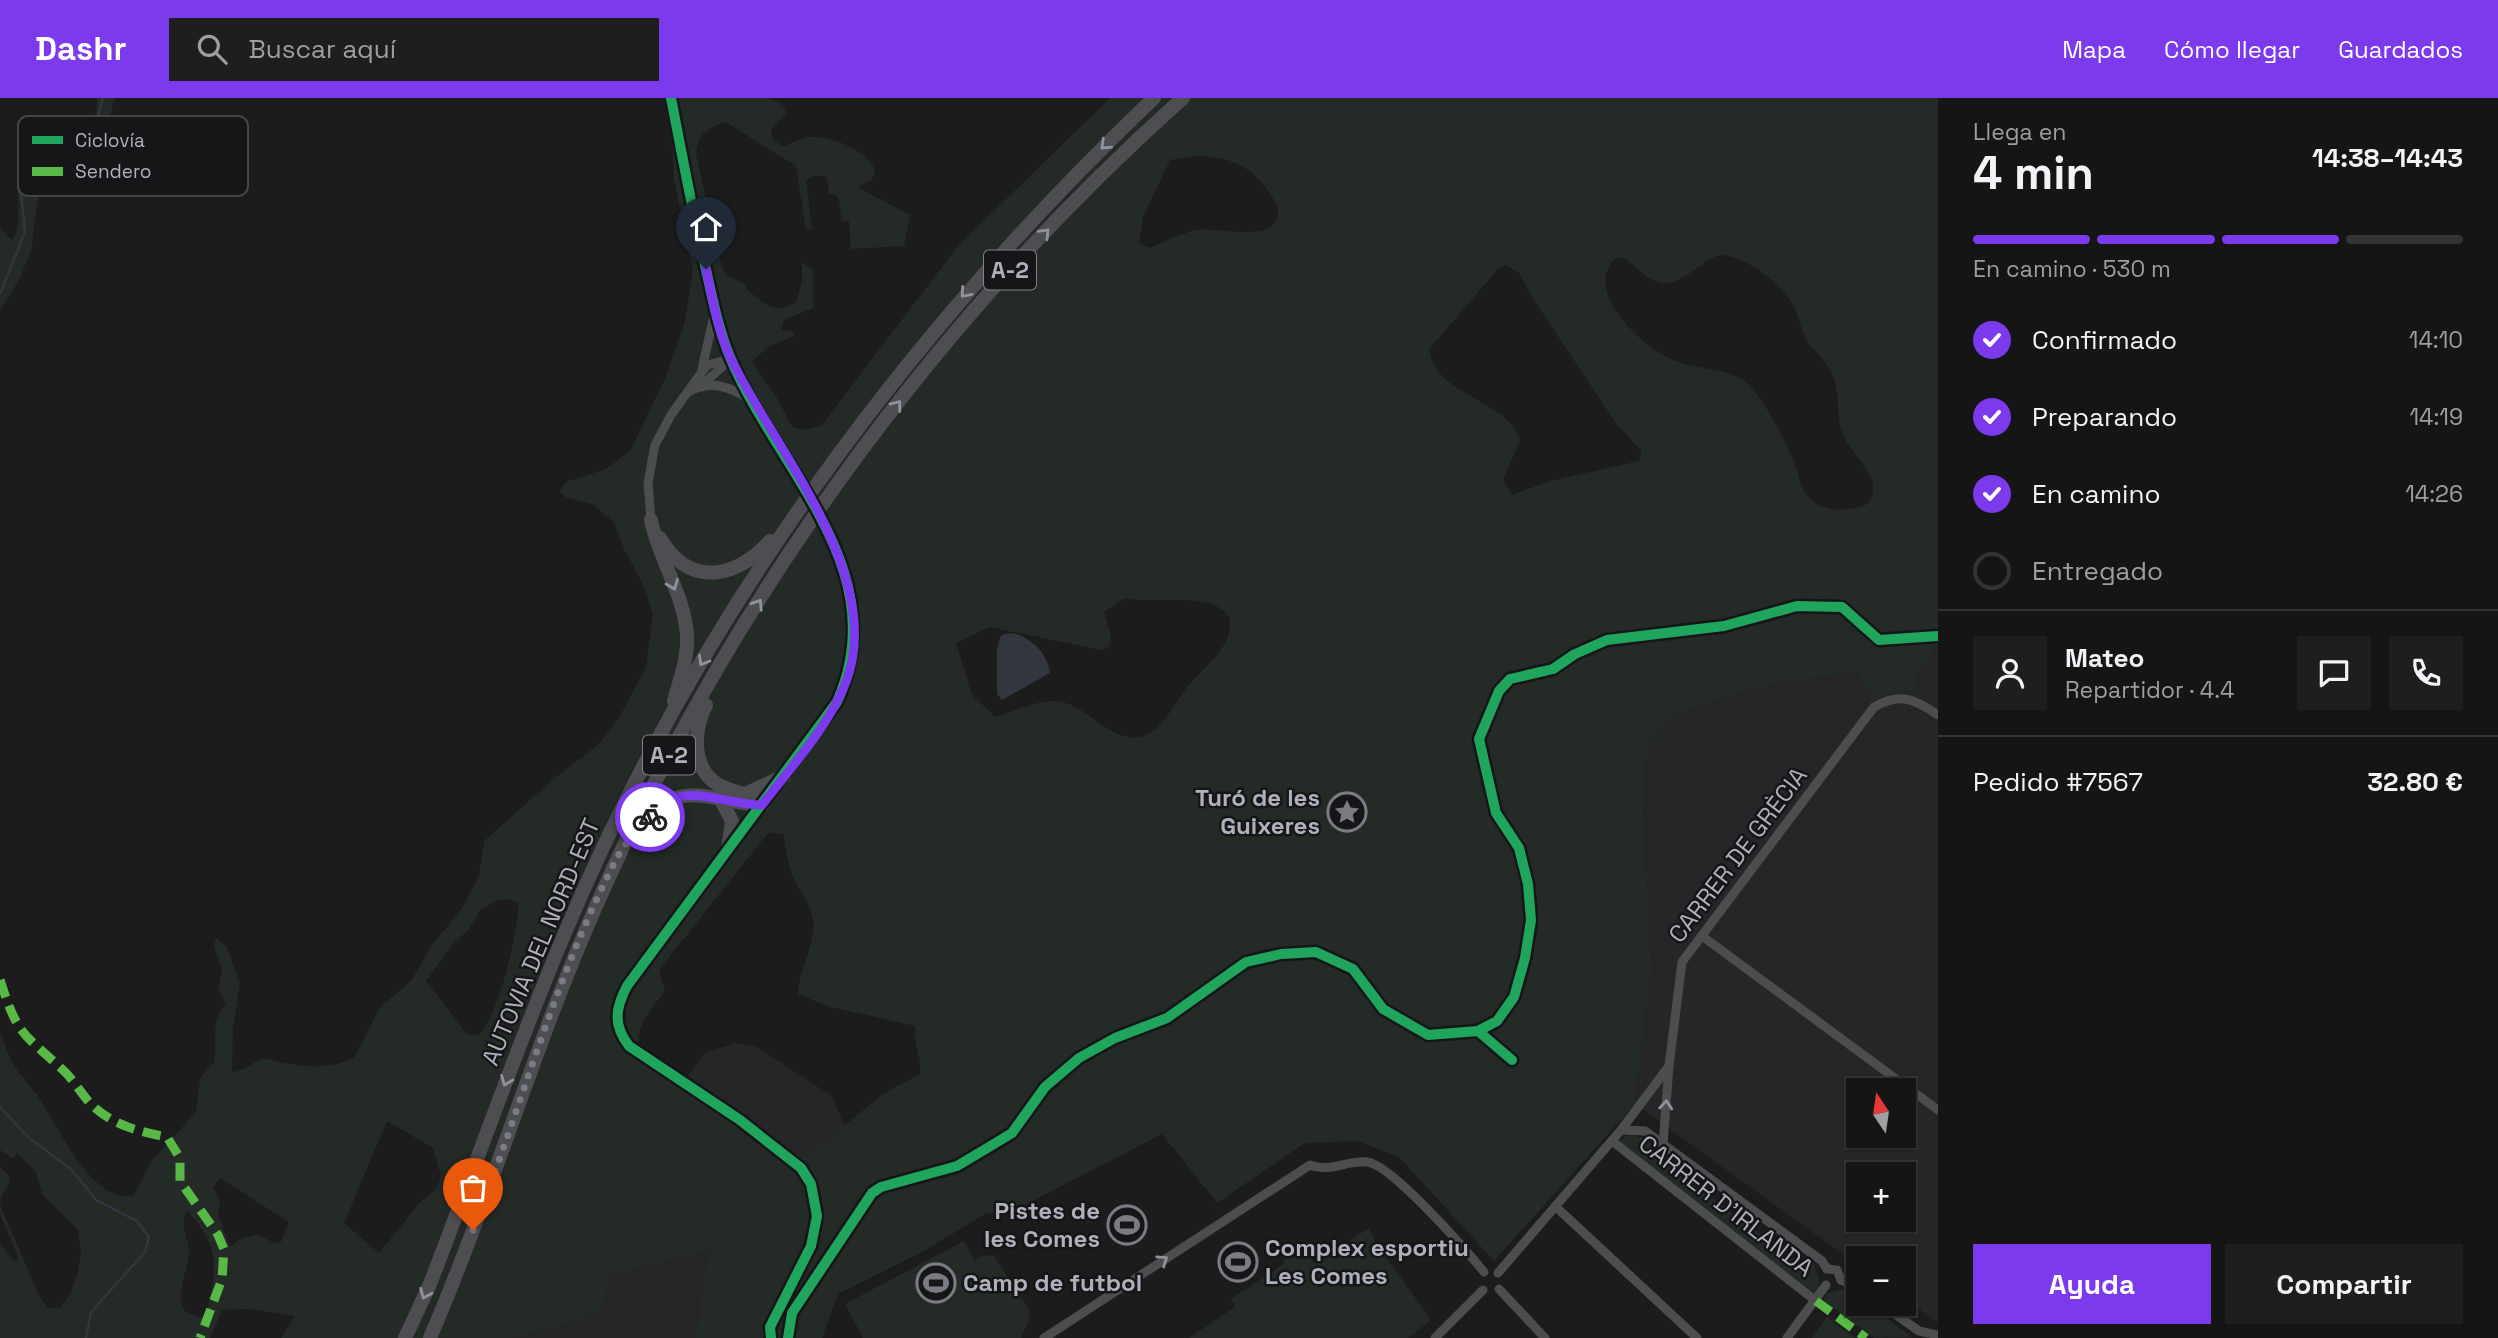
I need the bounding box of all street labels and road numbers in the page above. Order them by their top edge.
road number: A-2 [984,251,1036,290]
road number: A-2 [643,736,695,775]
street label: CARRER DE GRÈCIA [1661,761,1814,949]
street label: AUTOVIA DEL NORD-EST [474,814,607,1070]
street label: CARRER D'IRLANDA [1633,1128,1820,1283]

